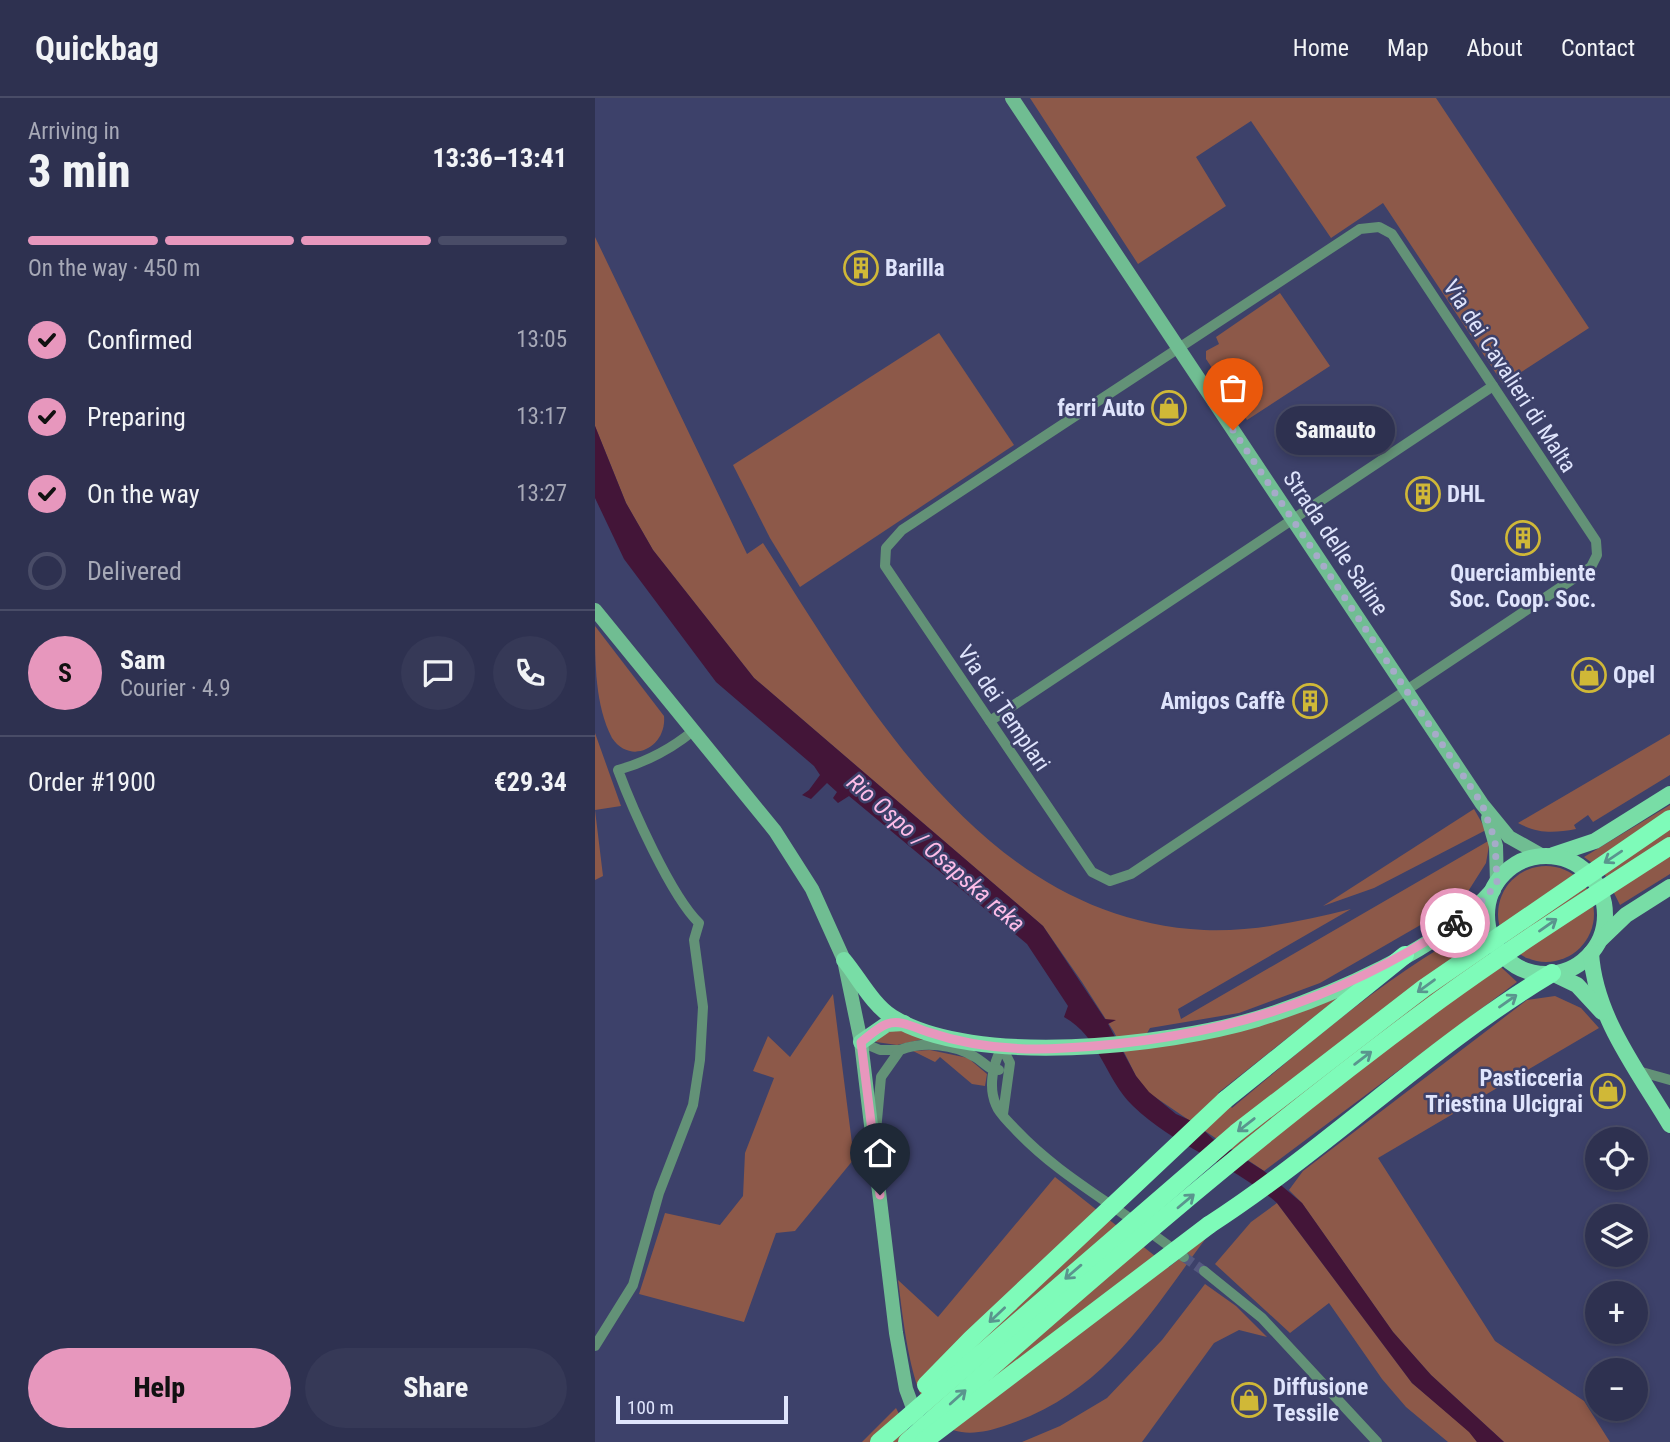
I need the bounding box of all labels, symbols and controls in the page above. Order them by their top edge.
text: Quickbag [35,29,159,68]
text: Home [1293,34,1349,62]
text: Map [1387,34,1429,62]
text: About [1467,34,1523,62]
text: Contact [1561,34,1635,62]
text: Arriving in [28,118,120,145]
text: 13:36–13:41 [433,143,567,173]
text: 3 min [28,144,131,198]
building icon: Barilla [842,249,880,287]
text: On the way · 450 m [28,255,200,282]
place label: Barilla [885,255,945,282]
street label: Via dei Cavalieri di Malta [1437,275,1582,478]
icon: check [28,321,66,359]
text: Confirmed [87,325,193,355]
text: 13:05 [516,326,567,353]
pin [1203,358,1263,430]
icon: bag [1214,369,1252,407]
shop icon: ferri Auto [1150,389,1188,427]
place label: ferri Auto [1057,395,1145,422]
icon: check [28,398,66,436]
text: Preparing [87,402,186,432]
text: 13:17 [516,403,567,430]
callout: Samauto [1275,406,1394,454]
text: Samauto [1295,417,1376,444]
street label: Strada delle Saline [1277,466,1394,621]
icon: check [28,475,66,513]
building icon: DHL [1404,475,1442,513]
text: On the way [87,479,200,509]
text: 13:27 [516,480,567,507]
place label: DHL [1447,481,1485,508]
building icon: Querciambiente Soc. Coop. Soc. [1504,519,1542,557]
text: Delivered [87,556,182,586]
place label: Querciambiente Soc. Coop. Soc. [1450,560,1596,613]
button: chat [401,636,475,710]
button: phone [493,636,567,710]
street label: Via dei Templari [952,640,1056,776]
text: Sam [120,645,166,675]
shop icon: Opel [1570,656,1608,694]
text: S [58,658,72,688]
place label: Opel [1613,662,1655,689]
text: Courier · 4.9 [120,675,231,702]
building icon: Amigos Caffè [1291,682,1329,720]
place label: Amigos Caffè [1160,688,1285,715]
text: Order #1900 [28,767,156,797]
text: €29.34 [494,767,567,797]
water label: Rio Ospo / Osapska reka [841,768,1031,938]
one-way arrow [1604,849,1623,864]
courier [1420,888,1490,958]
icon: bike [1436,904,1474,942]
one-way arrow [1538,918,1557,932]
one-way arrow [1418,979,1436,994]
one-way arrow [1498,994,1517,1008]
one-way arrow [1353,1050,1372,1065]
place label: Pasticceria Triestina Ulcigrai [1425,1065,1583,1118]
shop icon: Pasticceria Triestina Ulcigrai [1589,1072,1627,1110]
one-way arrow [1237,1117,1256,1132]
pin [850,1123,910,1195]
map controls [1585,1127,1648,1421]
button: locate [1585,1127,1648,1190]
icon: home [861,1134,899,1172]
one-way arrow [1177,1193,1195,1209]
button: layers [1585,1204,1648,1267]
one-way arrow [1064,1264,1082,1280]
button: + [1585,1281,1648,1344]
one-way arrow [988,1307,1006,1323]
button: Help [28,1348,291,1428]
button: Share [305,1348,567,1428]
button: − [1585,1358,1648,1421]
place label: Diffusione Tessile [1273,1374,1368,1427]
shop icon: Diffusione Tessile [1230,1381,1268,1419]
one-way arrow [948,1389,966,1405]
scale bar [616,1393,787,1425]
text: 100 m [627,1396,674,1419]

